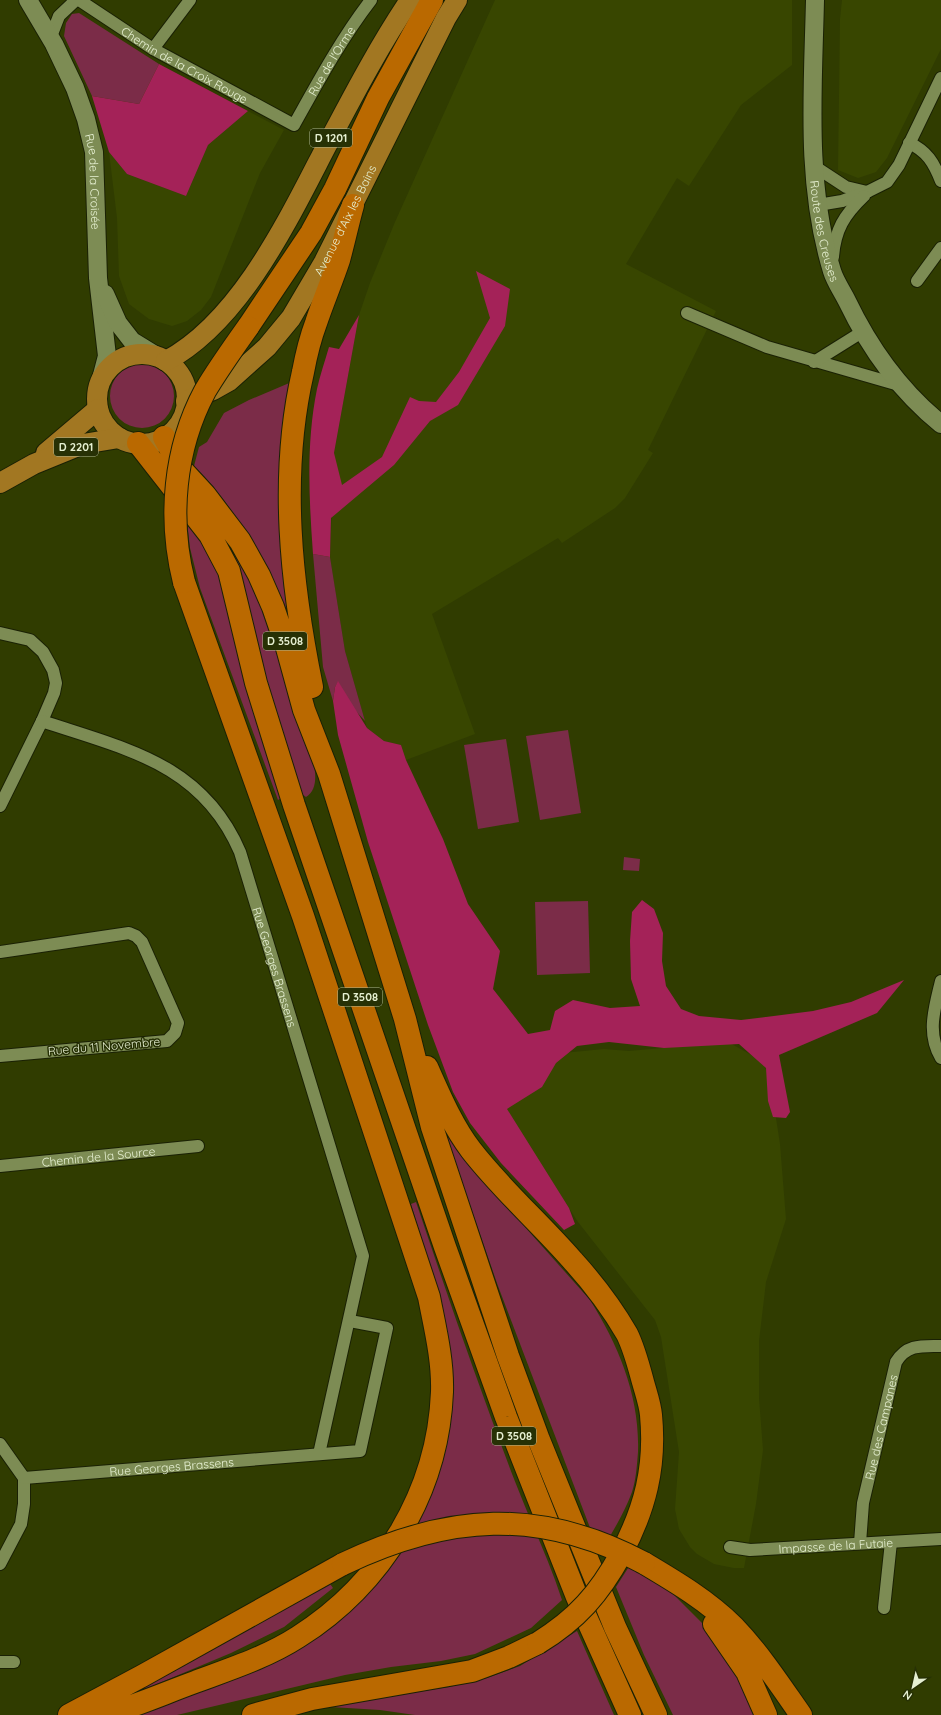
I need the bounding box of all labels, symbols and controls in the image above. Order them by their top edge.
street label: Chemin de la Croix Rouge [119,23,251,106]
street label: Rue de l'Orme [304,23,358,98]
road number: D 1201 [310,129,352,147]
street label: Rue de la Croisée [82,132,104,230]
street label: Avenue d'Aix les Bains [310,162,379,278]
street label: Route des Creuses [808,180,843,284]
road number: D 2201 [54,438,98,456]
road number: D 3508 [263,632,307,650]
street label: Rue Georges Brassens [250,905,300,1029]
road number: D 3508 [338,988,382,1006]
street label: Rue du 11 Novembre [47,1034,161,1058]
street label: Chemin de la Source [41,1143,156,1169]
street label: Rue des Campanes [861,1373,900,1481]
road number: D 3508 [492,1427,536,1445]
street label: Rue Georges Brassens [109,1454,235,1479]
street label: Impasse de la Futaie [778,1534,894,1556]
north arrow [893,1667,933,1707]
text: N [900,1687,915,1703]

